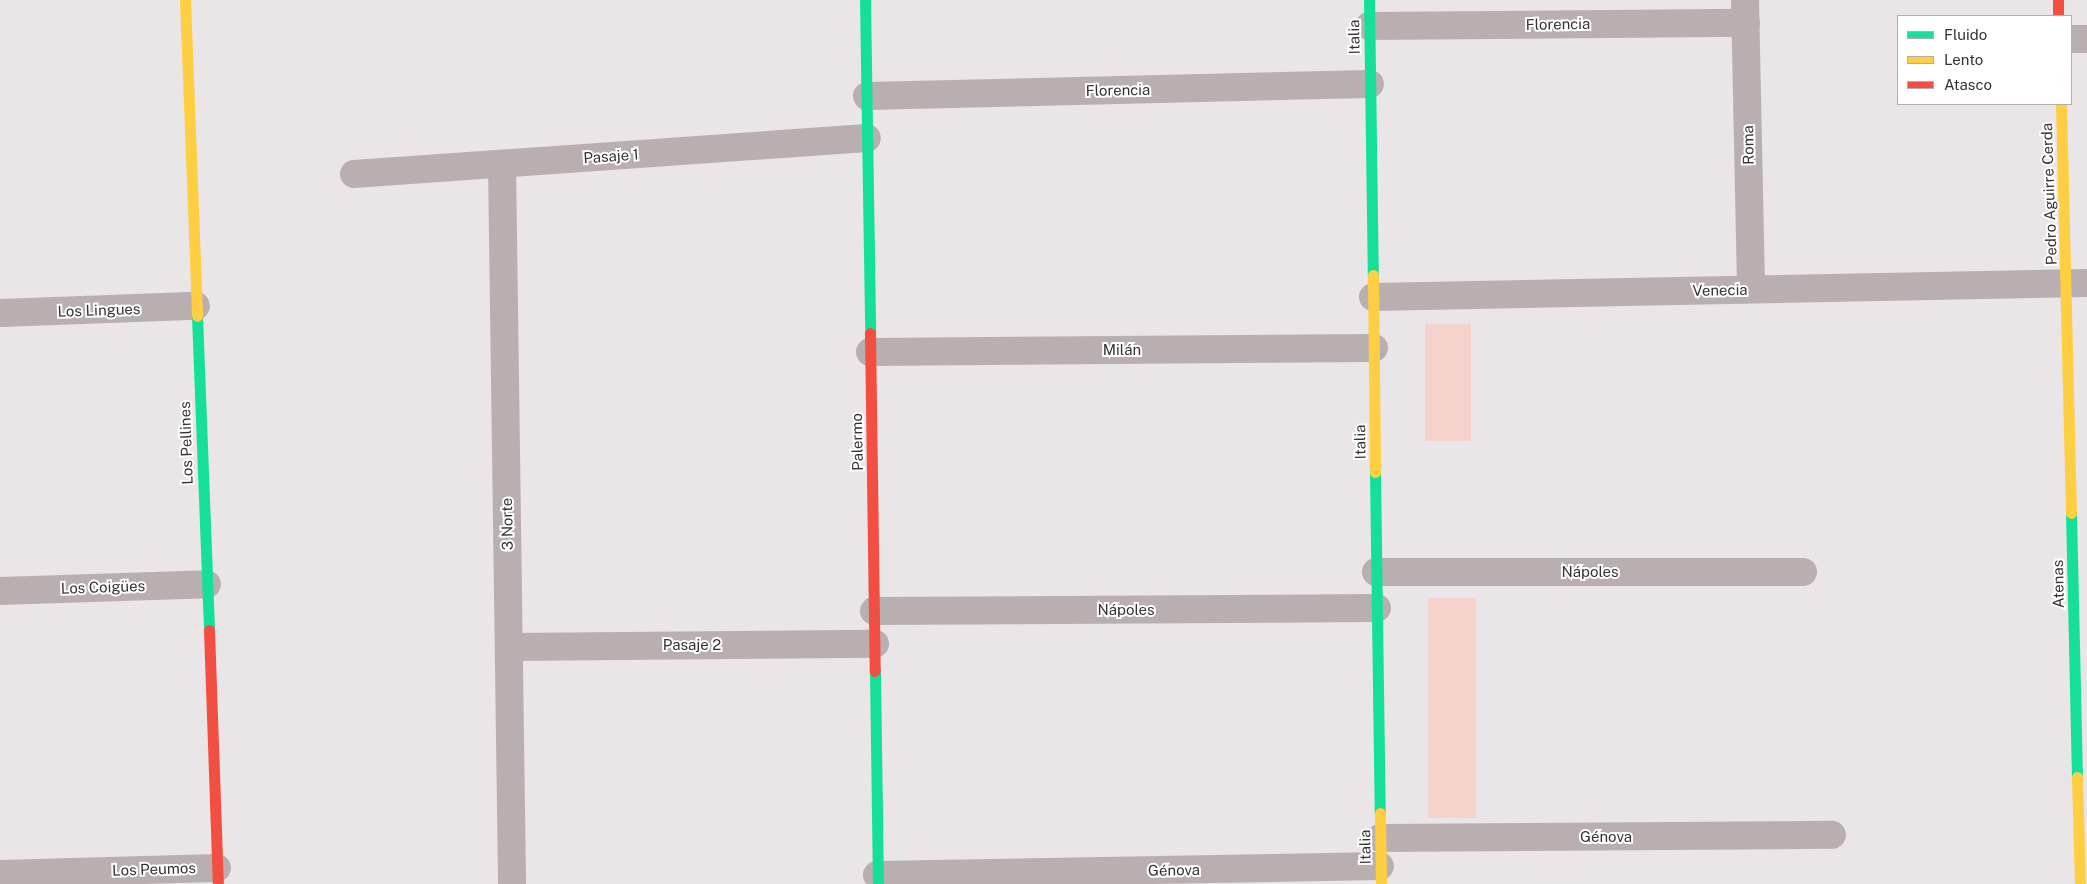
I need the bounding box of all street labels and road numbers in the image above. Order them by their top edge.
street label: Florencia [1526,14,1590,34]
street label: Italia [1345,19,1363,55]
street label: Florencia [1086,80,1150,100]
street label: Pedro Aguirre Cerda [2038,122,2060,266]
street label: Roma [1739,125,1757,165]
street label: Pasaje 1 [583,145,639,167]
street label: Venecia [1692,281,1748,299]
street label: Los Lingues [57,300,141,320]
street label: Milán [1103,341,1141,359]
street label: Los Pellines [176,401,196,485]
street label: Palermo [847,413,867,471]
street label: Italia [1351,424,1369,460]
street label: 3 Norte [498,498,516,550]
street label: Atenas [2049,560,2067,608]
street label: Nápoles [1561,563,1619,581]
street label: Los Coigües [61,577,145,597]
street label: Nápoles [1097,601,1155,619]
street label: Pasaje 2 [663,636,721,654]
street label: Génova [1580,828,1632,846]
street label: Italia [1356,829,1374,865]
street label: Los Peumos [112,859,196,879]
street label: Génova [1148,861,1200,879]

